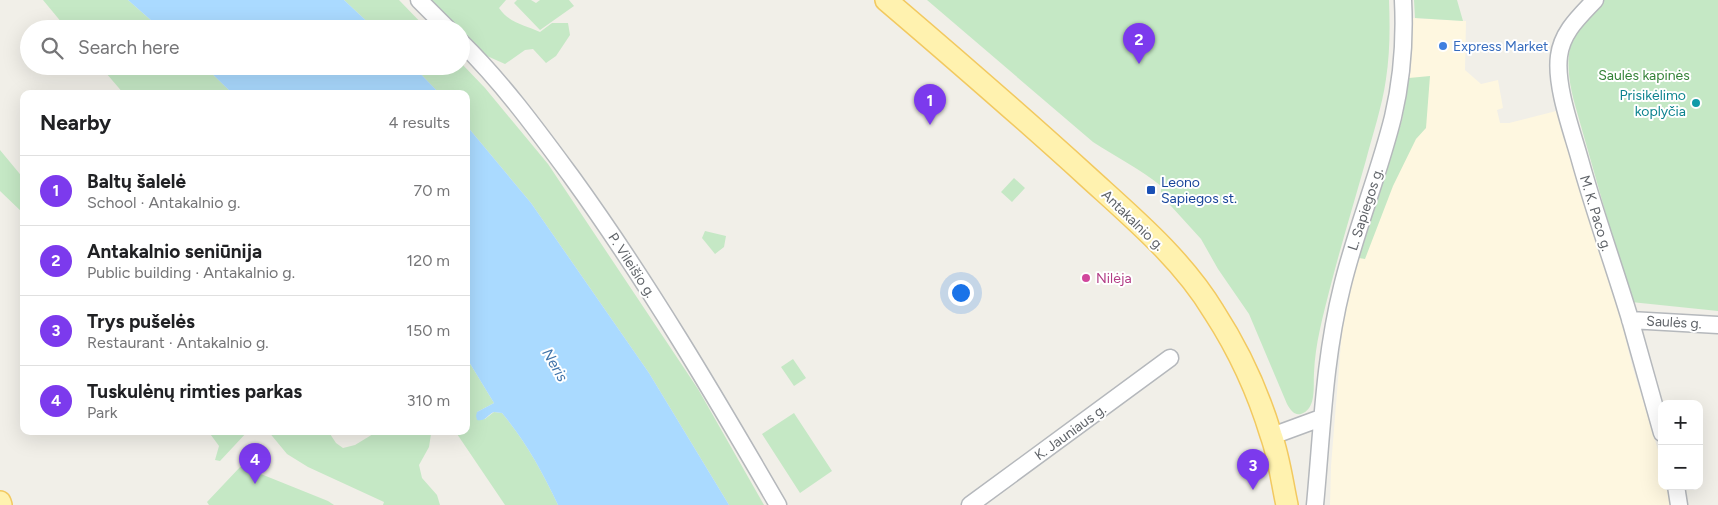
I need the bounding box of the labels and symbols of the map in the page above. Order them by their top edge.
pin: 2 [1123,23,1155,64]
place label: Express Market [1453,38,1548,55]
marker: Express Market [1437,40,1449,52]
park label: Saulės kapinės [1598,67,1690,84]
pin: 1 [914,84,946,125]
place label: Prisikėlimo koplyčia [1620,87,1686,120]
marker: Prisikėlimo koplyčia [1690,97,1702,109]
street label: L. Sapiegos g. [1344,166,1387,253]
street label: M. K. Paco g. [1576,173,1615,253]
place label: Leono Sapiegos st. [1161,174,1237,207]
marker: Leono Sapiegos st. [1145,184,1157,196]
street label: Antakalnio g. [1098,186,1168,254]
street label: P. Vileišio g. [604,230,659,301]
place label: Nilėja [1096,270,1132,287]
marker: Nilėja [1080,272,1092,284]
your location [948,280,974,306]
street label: Saulės g. [1646,313,1702,332]
water label: Neris [538,345,572,385]
street label: K. Jauniaus g. [1031,401,1109,464]
pin: 4 [239,443,271,484]
pin: 3 [1237,449,1269,490]

